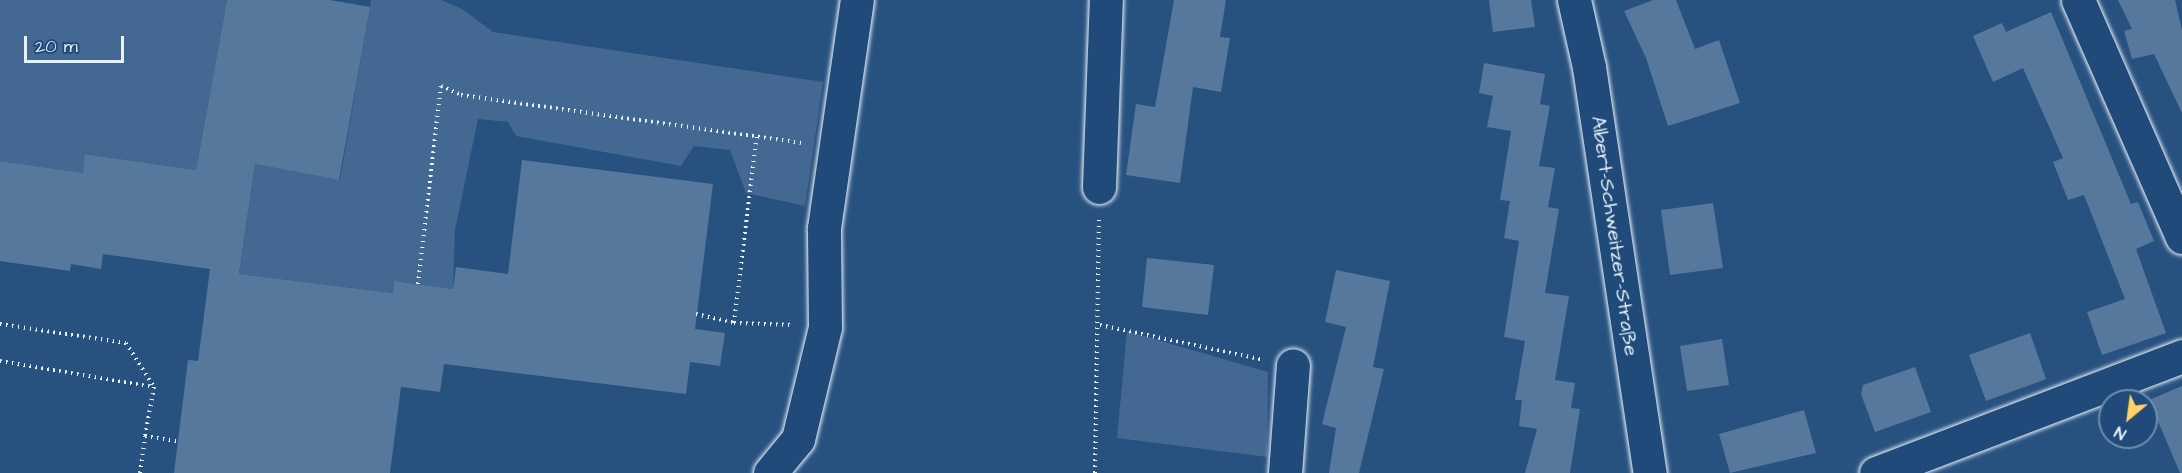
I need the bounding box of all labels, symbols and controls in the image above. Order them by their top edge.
scale bar [27,24,128,62]
text: 20 m [35,34,78,59]
street label: Albert-Schweitzer-Straße [1585,115,1643,357]
north arrow [2098,389,2158,449]
text: N [2111,421,2130,445]

